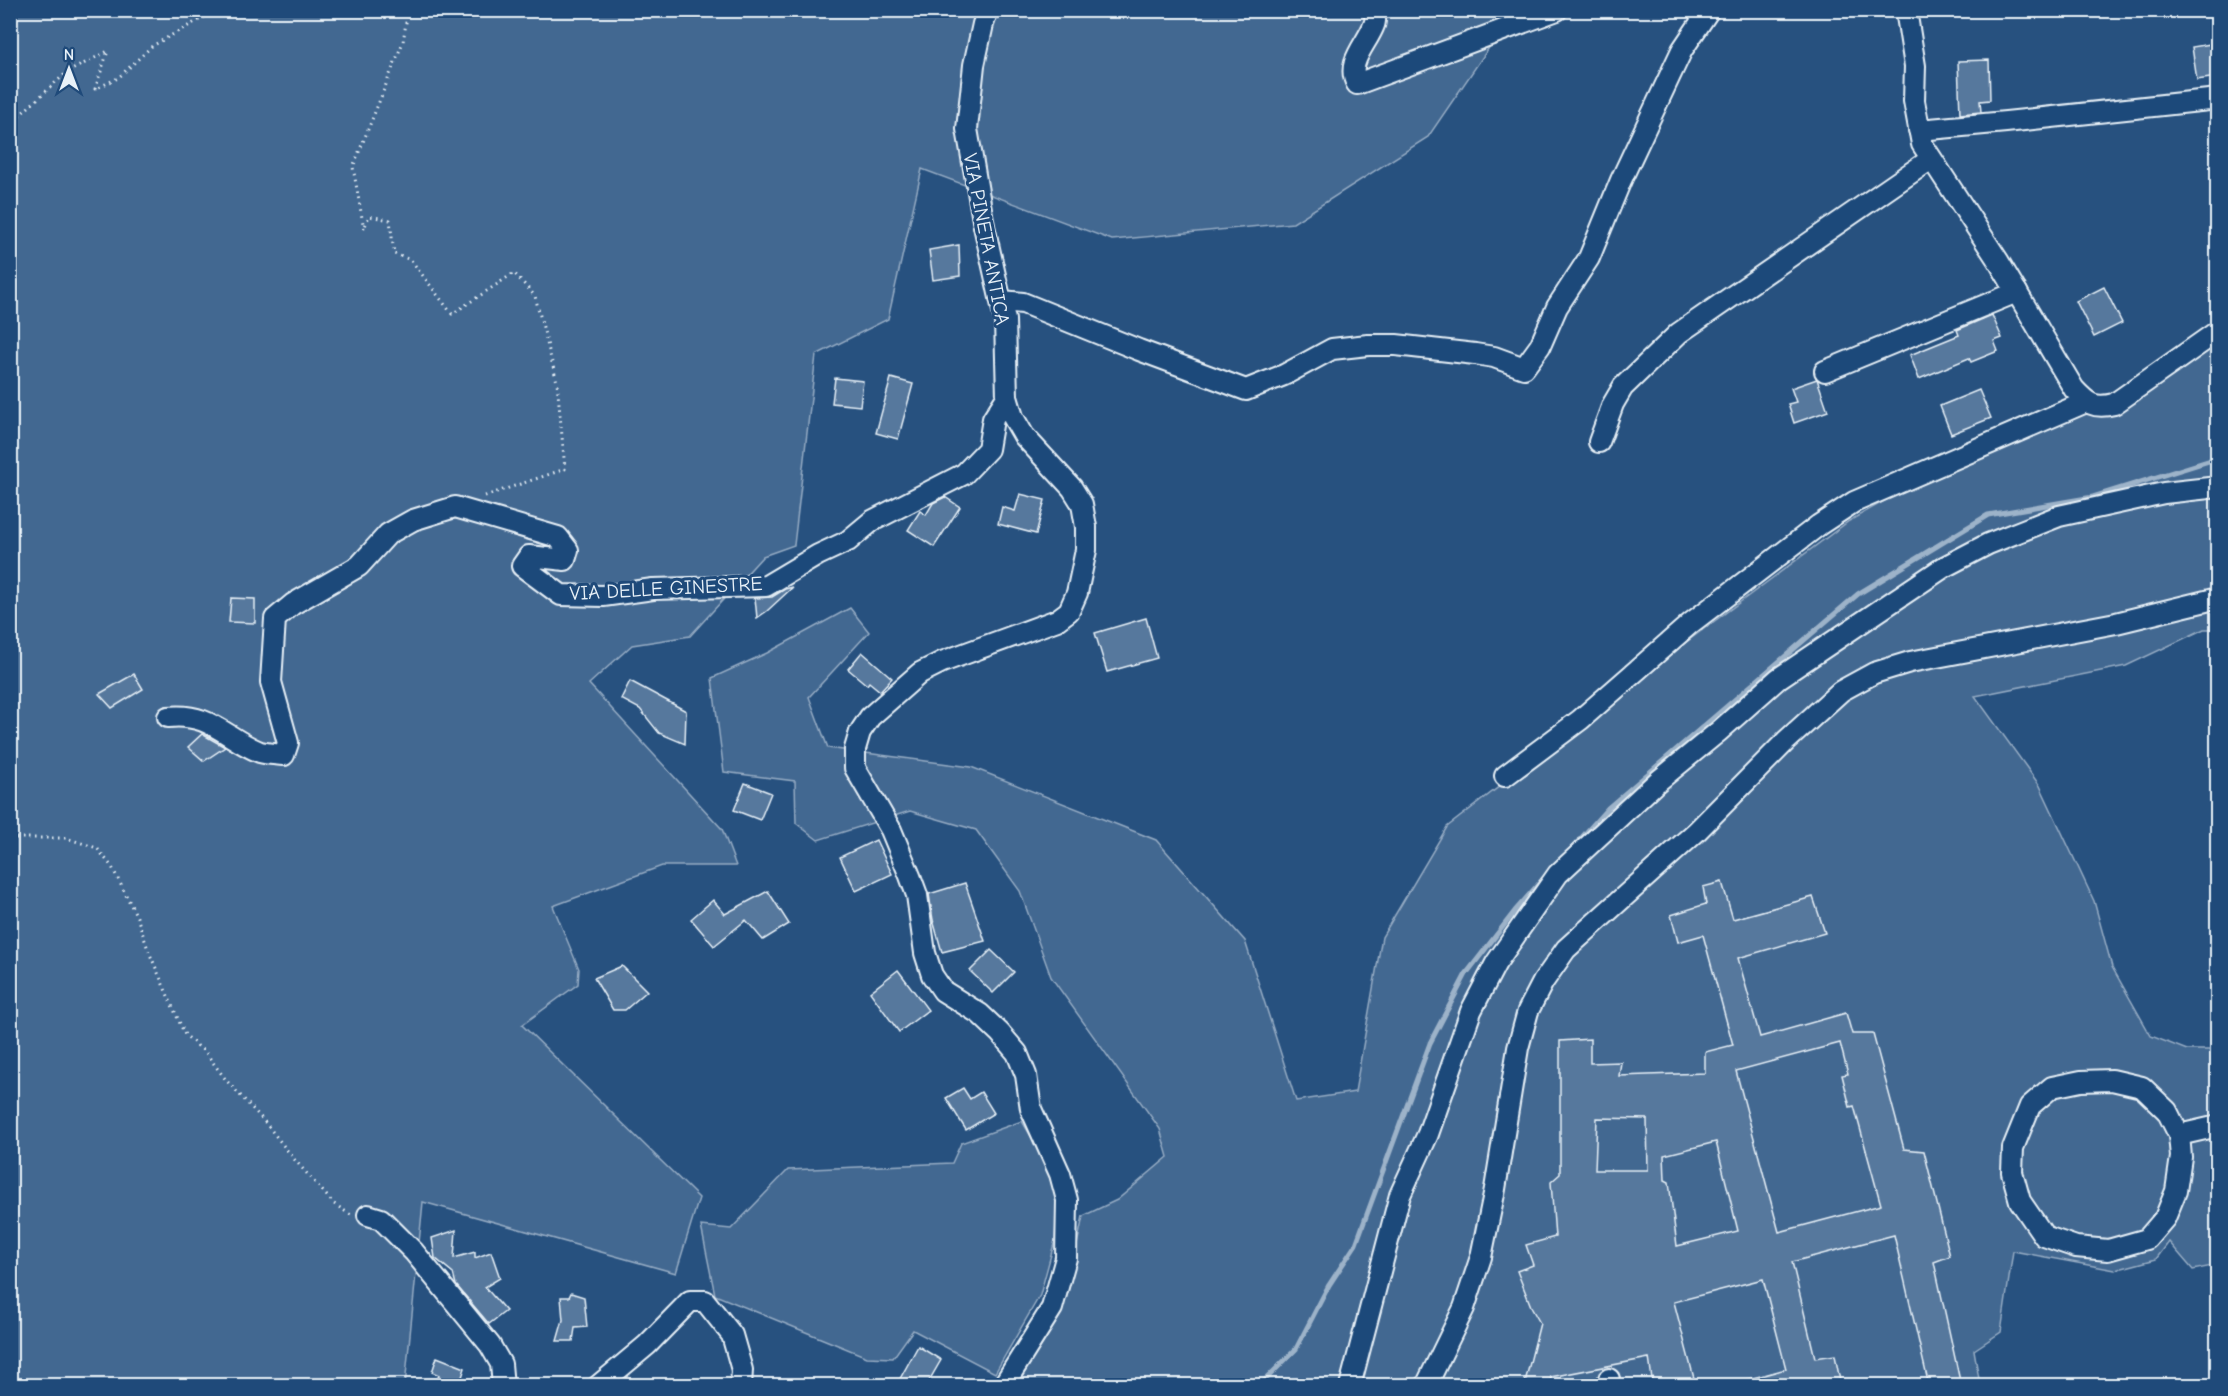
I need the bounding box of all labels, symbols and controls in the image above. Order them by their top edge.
north arrow [39,39,99,99]
text: N [64,46,74,64]
street label: VIA PINETA ANTICA [959,151,1015,327]
street label: VIA DELLE GINESTRE [569,572,763,605]

